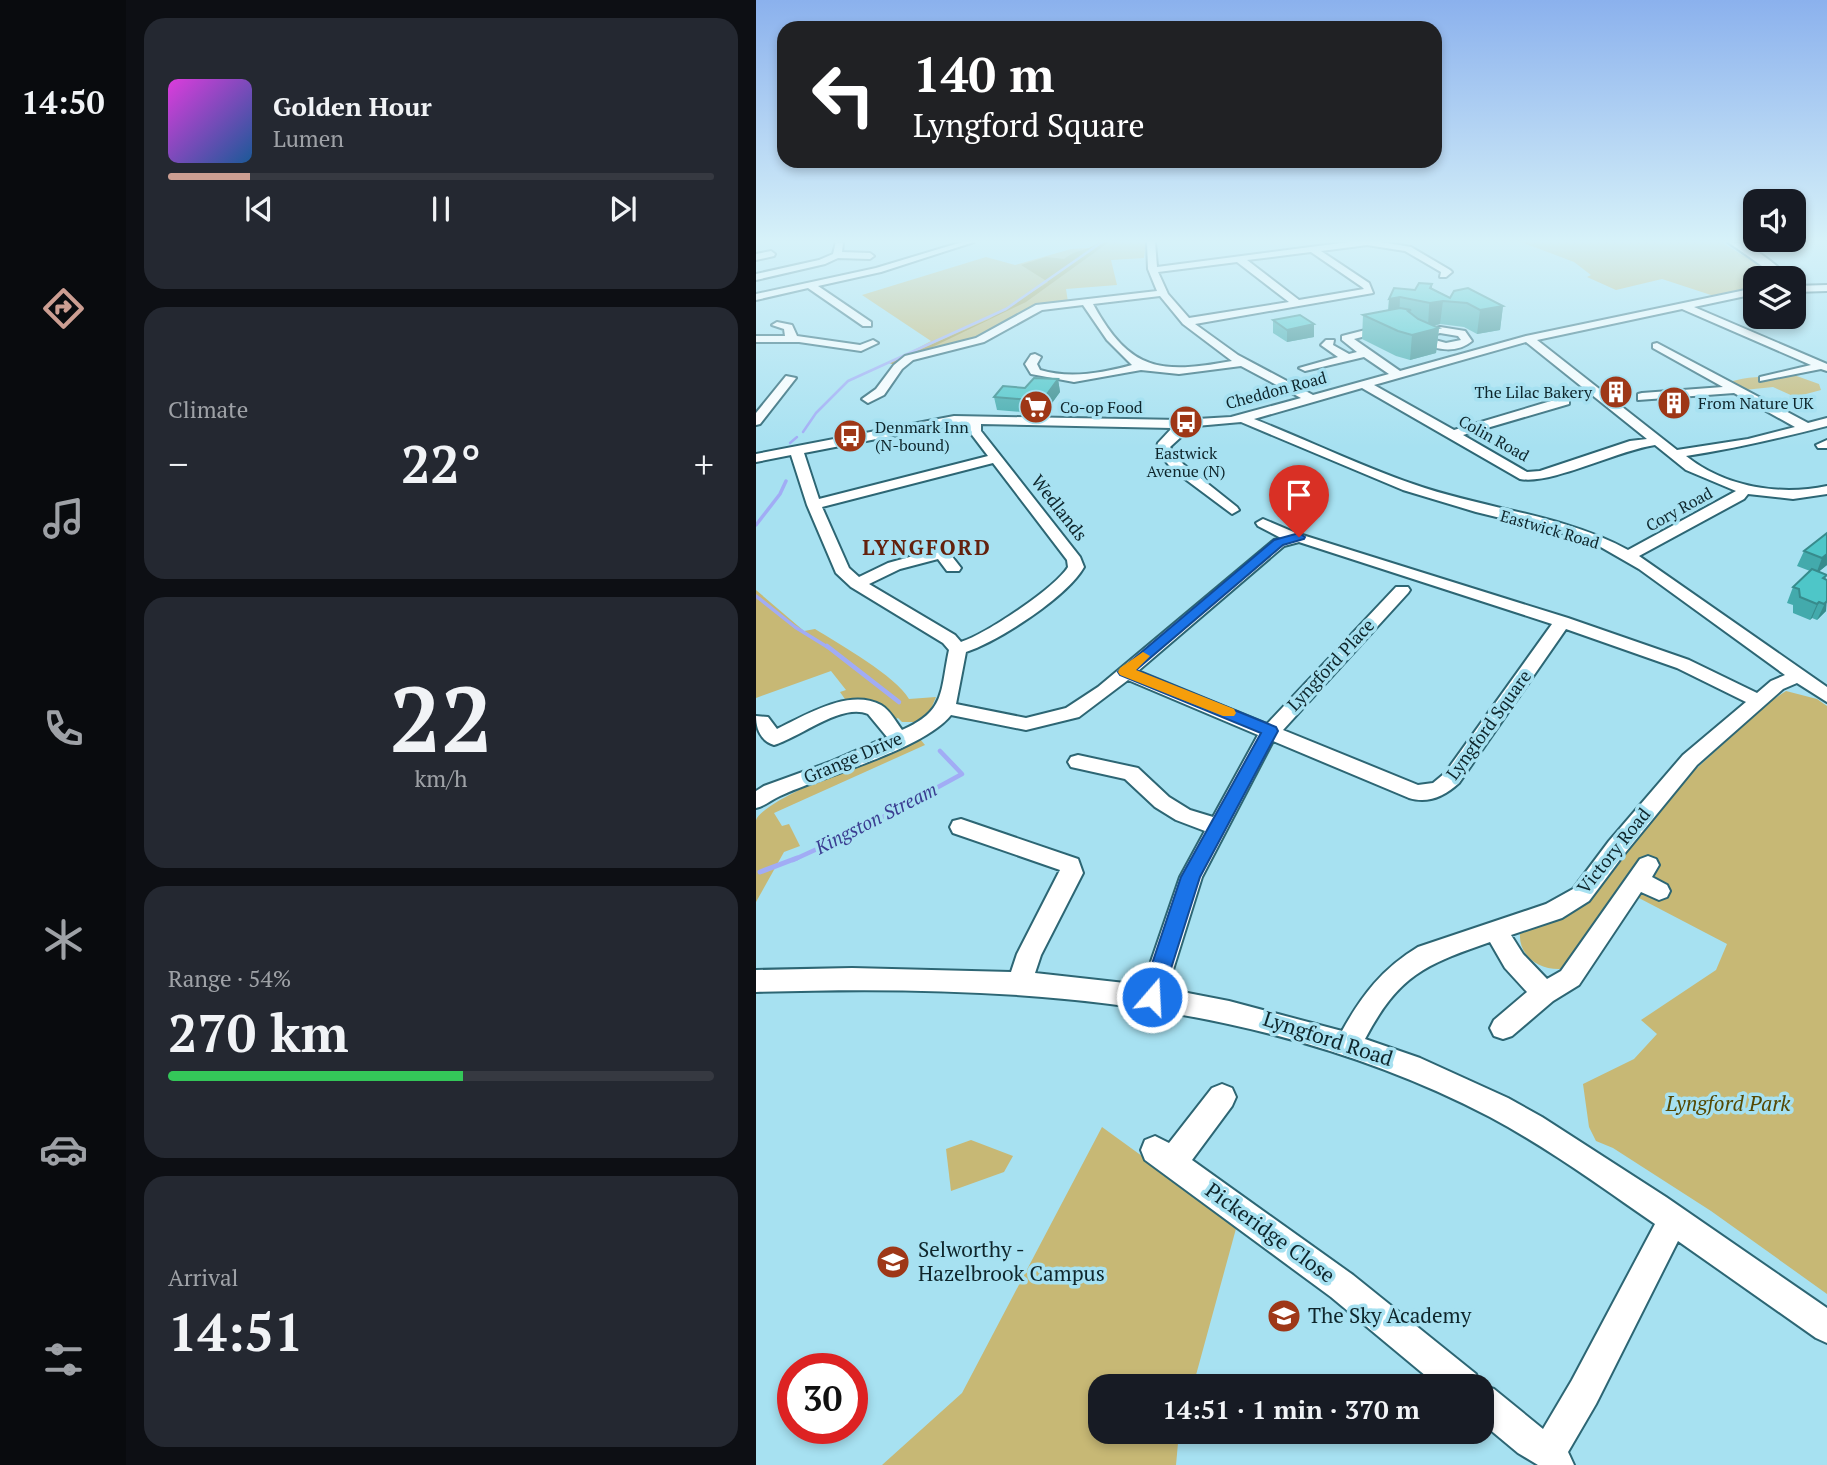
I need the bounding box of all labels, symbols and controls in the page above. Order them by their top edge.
text: 140 m [913,41,1055,106]
icon: left [798,49,889,140]
text: 14:50 [21,81,105,123]
text: Golden Hour [273,89,432,123]
text: Lyngford Square [913,104,1145,146]
text: Lumen [273,123,344,154]
map controls [1743,189,1806,329]
button: sound [1743,189,1806,252]
icon: previous [240,190,278,228]
icon: pause [422,190,460,228]
icon: next [604,190,642,228]
button: layers [1743,266,1806,329]
icon: directions [39,284,88,333]
street label: Cheddon Road [1223,366,1329,414]
building icon: The Lilac Bakery [1597,373,1635,411]
place label: The Lilac Bakery [1474,381,1593,403]
building icon: From Nature UK [1655,384,1693,422]
supermarket icon: Co-op Food [1017,388,1055,426]
place label: From Nature UK [1698,392,1814,414]
text: Climate [168,394,248,425]
place label: Co-op Food [1060,396,1143,418]
bus stop icon: Eastwick Avenue (N) [1167,403,1205,441]
street label: Colin Road [1455,410,1533,466]
place label: Denmark Inn (N-bound) [875,416,969,456]
bus stop icon: Denmark Inn (N-bound) [831,417,869,455]
text: 22° [401,429,481,498]
text: − [168,439,188,489]
text: + [694,439,714,489]
place label: Eastwick Avenue (N) [1147,442,1225,482]
pin [1269,465,1329,537]
street label: Wedlands [1026,469,1093,545]
icon: arrive [1280,476,1318,514]
street label: Cory Road [1642,482,1716,536]
icon: music [39,494,88,543]
street label: Eastwick Road [1498,504,1602,554]
district label: LYNGFORD [862,533,992,561]
street label: Lyngford Place [1281,613,1379,716]
text: 22 [390,657,492,778]
street label: Lyngford Square [1440,665,1536,784]
icon: phone [39,704,88,753]
street label: Grange Drive [800,726,906,789]
text: km/h [414,763,468,794]
water label: Kingston Stream [810,776,941,860]
street label: Victory Road [1571,803,1655,898]
icon: climate [39,915,88,964]
position arrow [1115,960,1189,1034]
text: Range · 54% [168,963,291,994]
text: 270 km [168,998,349,1067]
street label: Lyngford Road [1260,1004,1397,1072]
park label: Lyngford Park [1665,1089,1791,1117]
icon: car [39,1125,88,1174]
street label: Pickeridge Close [1200,1176,1341,1289]
place label: Selworthy - Hazelbrook Campus [918,1235,1105,1287]
school or university icon: Selworthy - Hazelbrook Campus [874,1243,912,1281]
text: Arrival [168,1262,239,1293]
text: 14:51 [168,1297,303,1366]
school or university icon: The Sky Academy [1265,1297,1303,1335]
place label: The Sky Academy [1308,1301,1472,1329]
icon: filters [39,1335,88,1384]
speed limit sign: 30 [777,1353,868,1444]
text: 14:51 · 1 min · 370 m [1162,1392,1420,1426]

